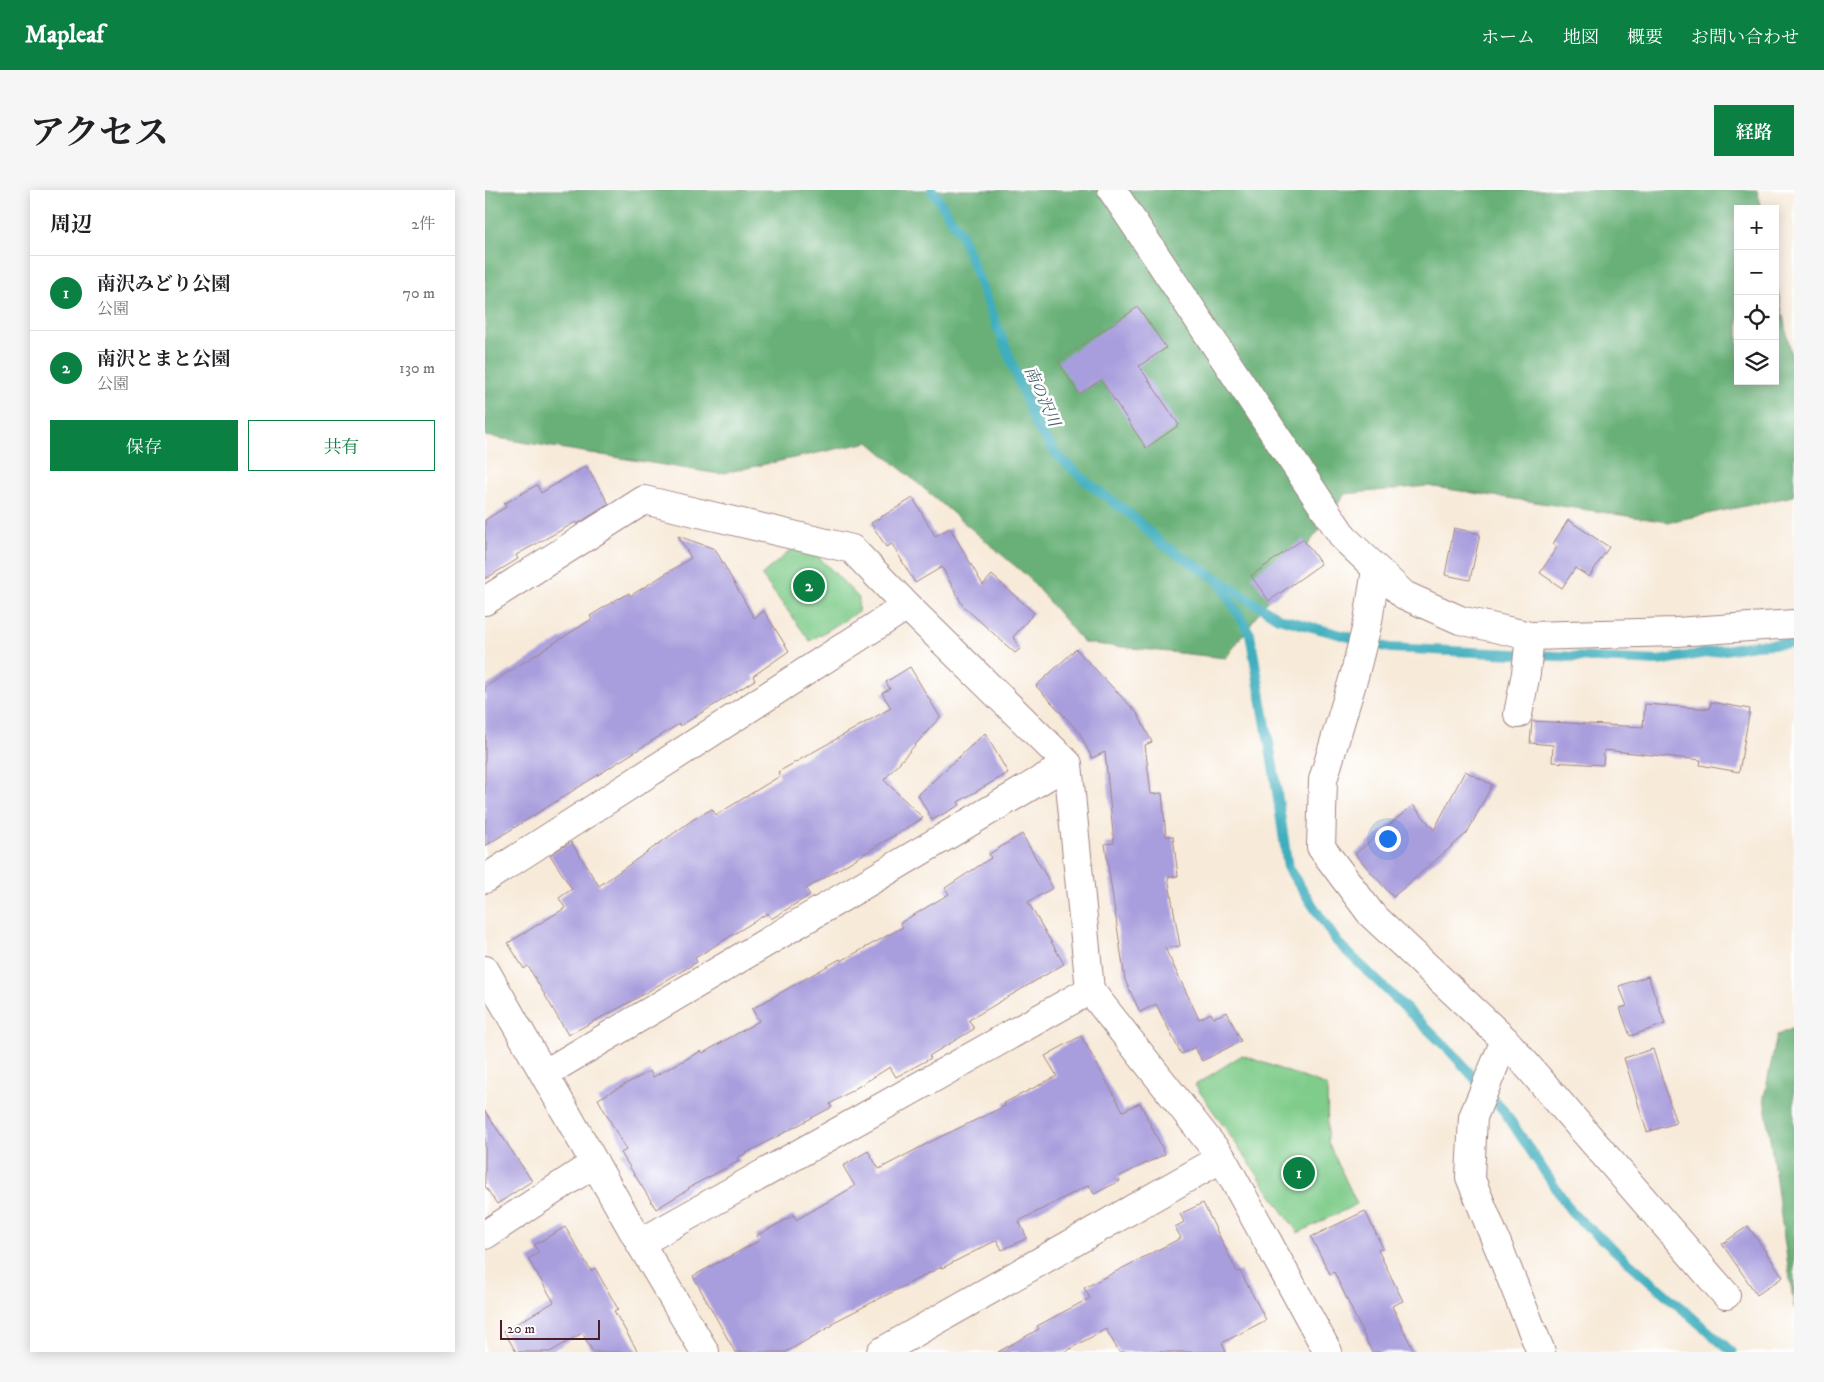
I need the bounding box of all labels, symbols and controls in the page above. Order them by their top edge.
text: Mapleaf [25,20,104,50]
text: ホーム [1481,27,1535,49]
text: 地図 [1563,27,1599,49]
text: 概要 [1627,27,1663,49]
text: お問い合わせ [1691,27,1799,49]
button: 経路 [1714,105,1794,156]
text: アクセス [30,112,169,156]
map controls [1734,205,1779,385]
button: + [1734,205,1779,250]
text: 周辺 [50,212,92,238]
text: 2件 [411,214,435,234]
button: − [1734,250,1779,295]
text: 南沢みどり公園 [97,273,230,296]
text: 1 [63,283,69,303]
text: 70 m [403,283,435,303]
button: locate [1734,295,1779,340]
text: 公園 [97,299,129,319]
button: layers [1734,340,1779,385]
text: 南沢とまと公園 [97,348,230,371]
text: 2 [62,358,70,378]
text: 130 m [399,358,435,378]
water label: 南の沢川 [1020,363,1065,432]
text: 公園 [97,374,129,394]
button: 保存 [50,420,238,471]
button: 共有 [248,420,435,471]
pin: 2 [793,567,825,605]
your location [1375,826,1401,852]
pin: 1 [1283,1154,1315,1192]
scale bar [500,1317,600,1340]
text: 20 m [507,1320,535,1338]

